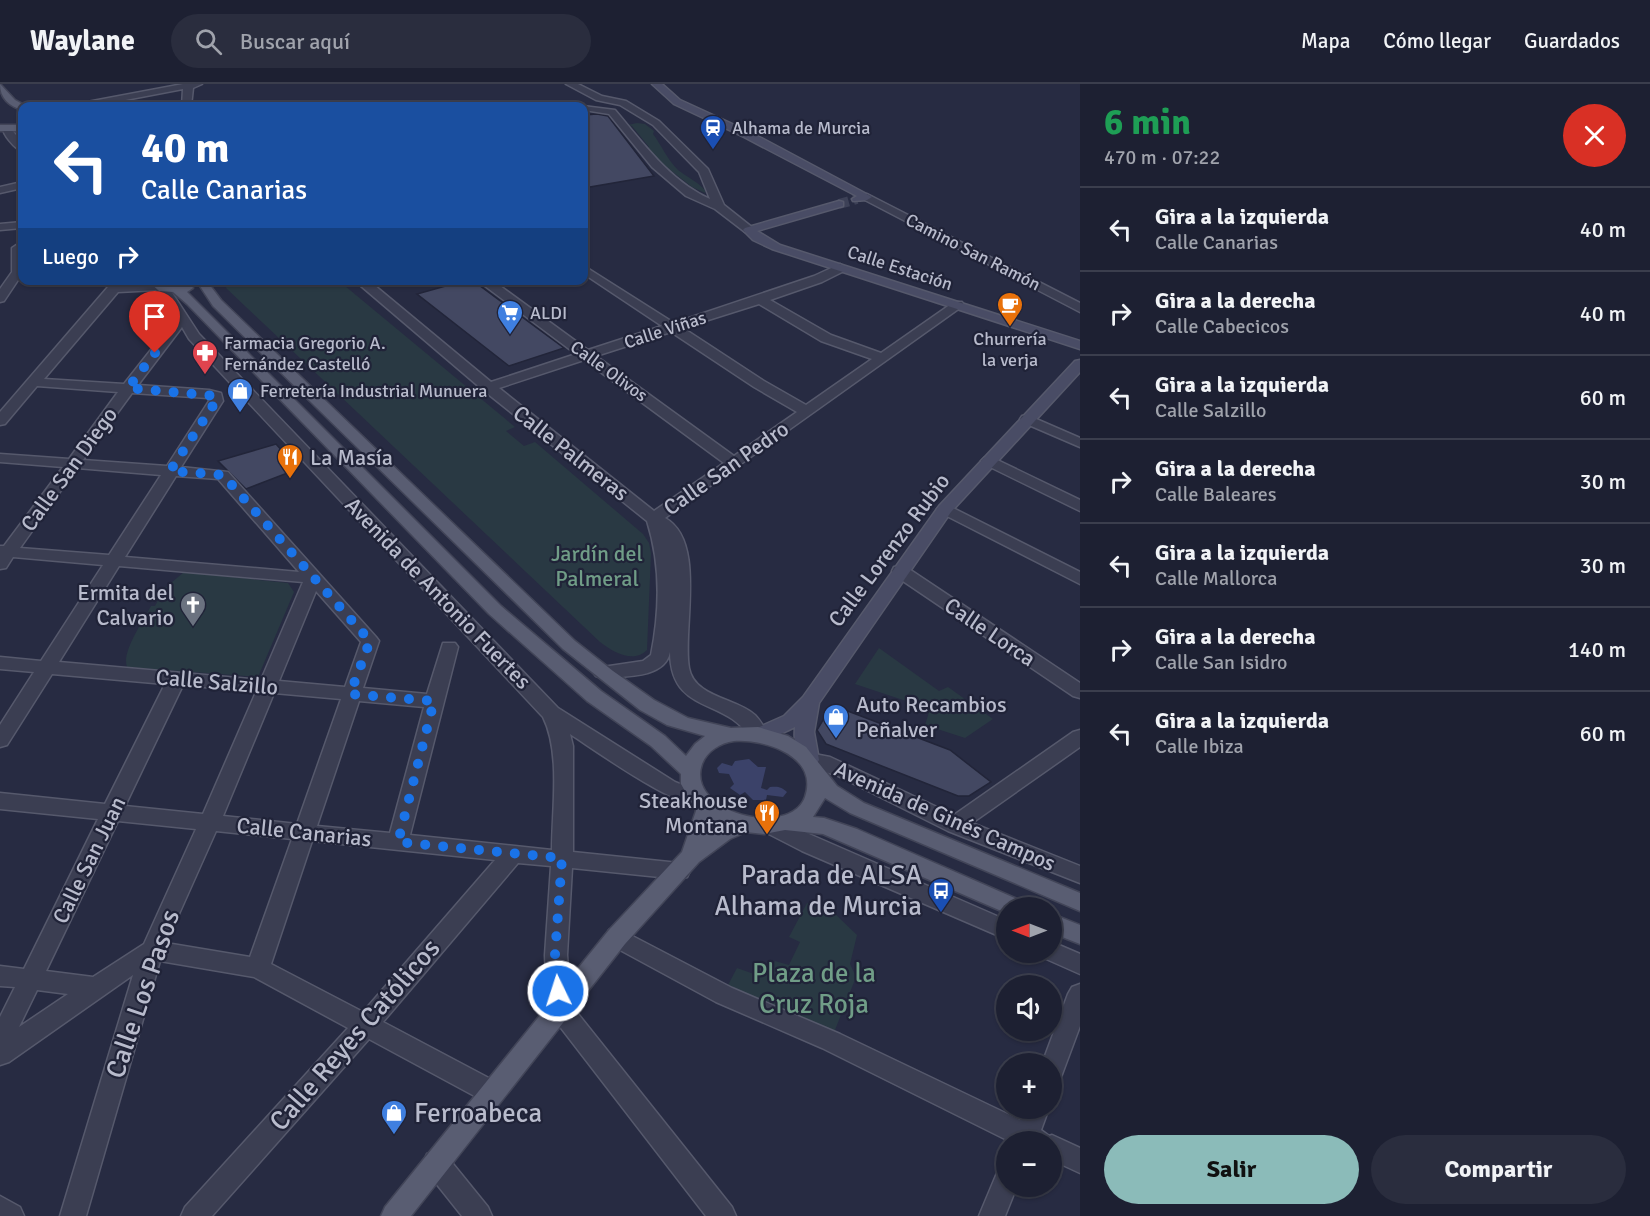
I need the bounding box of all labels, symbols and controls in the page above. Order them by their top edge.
search box [171,14,591,68]
text: Waylane [30,24,135,58]
icon: search [192,25,225,58]
text: Buscar aquí [240,28,350,55]
text: Mapa [1301,28,1350,54]
text: Cómo llegar [1383,28,1491,54]
text: Guardados [1524,28,1620,54]
text: 6 min [1104,100,1191,145]
button: close [1563,104,1626,167]
station icon: Alhama de Murcia [698,113,728,151]
place label: Alhama de Murcia [732,117,870,139]
text: 40 m [141,123,230,174]
icon: left [42,126,120,204]
text: 470 m · 07:22 [1104,145,1220,170]
text: Calle Canarias [141,174,307,207]
text: Gira a la izquierda [1155,203,1329,230]
street label: Camino San Ramón [902,208,1044,296]
icon: left [1104,213,1137,246]
text: 40 m [1580,216,1626,243]
text: Calle Canarias [1155,230,1278,255]
icon: right [111,240,144,273]
street label: Calle Estación [845,241,955,295]
text: Luego [42,243,99,270]
text: Gira a la derecha [1155,287,1316,314]
cafe icon: Churrería la verja [995,290,1025,328]
pin [129,291,180,353]
icon: right [1104,297,1137,330]
supermarket icon: ALDI [495,298,525,336]
icon: arrive [138,300,171,333]
text: 40 m [1580,300,1626,327]
place label: ALDI [530,302,567,324]
street label: Calle Viñas [621,306,709,354]
text: Calle Cabecicos [1155,314,1289,339]
place label: Churrería la verja [973,328,1047,371]
place label: Farmacia Gregorio A. Fernández Castelló [224,332,386,375]
street label: Calle Olivos [566,336,652,406]
pharmacy icon: Farmacia Gregorio A. Fernández Castelló [190,338,220,376]
text: Gira a la izquierda [1155,371,1329,398]
shop icon: Ferretería Industrial Munuera [225,376,255,414]
place label: Ferretería Industrial Munuera [260,380,487,402]
icon: left [1104,381,1137,414]
text: 60 m [1580,384,1626,411]
text: Calle Salzillo [1155,398,1266,423]
street label: Calle Palmeras [508,399,634,507]
street label: Calle San Diego [15,402,123,536]
street label: Calle San Pedro [658,415,794,521]
restaurant icon: La Masía [275,442,305,480]
place label: La Masía [310,444,393,471]
text: Gira a la derecha [1155,455,1316,482]
icon: right [1104,465,1137,498]
street label: Calle Lorenzo Rubio [822,468,956,632]
text: 30 m [1580,468,1626,495]
text: Calle Baleares [1155,482,1277,507]
street label: Avenida de Antonio Fuertes [339,491,537,695]
text: Gira a la izquierda [1155,539,1329,566]
park label: Jardín del Palmeral [551,540,643,592]
icon: left [1104,549,1137,582]
text: 30 m [1580,552,1626,579]
text: Calle Mallorca [1155,566,1277,591]
place label: Ermita del Calvario [77,579,174,631]
church icon: Ermita del Calvario [178,590,208,628]
street label: Calle Lorca [939,592,1041,672]
text: Gira a la derecha [1155,623,1316,650]
icon: right [1104,633,1137,666]
text: 140 m [1568,636,1626,663]
text: Calle San Isidro [1155,650,1287,675]
street label: Calle Salzillo [155,663,279,701]
place label: Auto Recambios Peñalver [856,691,1007,743]
shop icon: Auto Recambios Peñalver [821,702,851,740]
text: Gira a la izquierda [1155,707,1329,734]
icon: left [1104,717,1137,750]
text: 60 m [1580,720,1626,747]
text: Calle Ibiza [1155,734,1244,759]
street label: Avenida de Ginés Campos [830,755,1060,877]
place label: Steakhouse Montana [639,787,748,839]
street label: Calle San Juan [47,792,131,928]
restaurant icon: Steakhouse Montana [752,798,782,836]
street label: Calle Canarias [235,812,373,852]
place label: Parada de ALSA Alhama de Murcia [715,859,922,923]
bus stop icon: Parada de ALSA Alhama de Murcia [926,876,956,914]
north arrow [996,897,1062,963]
map controls [996,897,1062,1197]
street label: Calle Los Pasos [99,906,187,1082]
street label: Calle Reyes Católicos [263,932,447,1138]
park label: Plaza de la Cruz Roja [752,957,876,1021]
position arrow [526,959,590,1023]
button: sound [996,975,1062,1041]
button: + [996,1053,1062,1119]
place label: Ferroabeca [414,1097,542,1130]
shop icon: Ferroabeca [379,1098,409,1136]
button: − [996,1131,1062,1197]
button: Salir [1104,1135,1359,1204]
button: Compartir [1371,1135,1626,1204]

